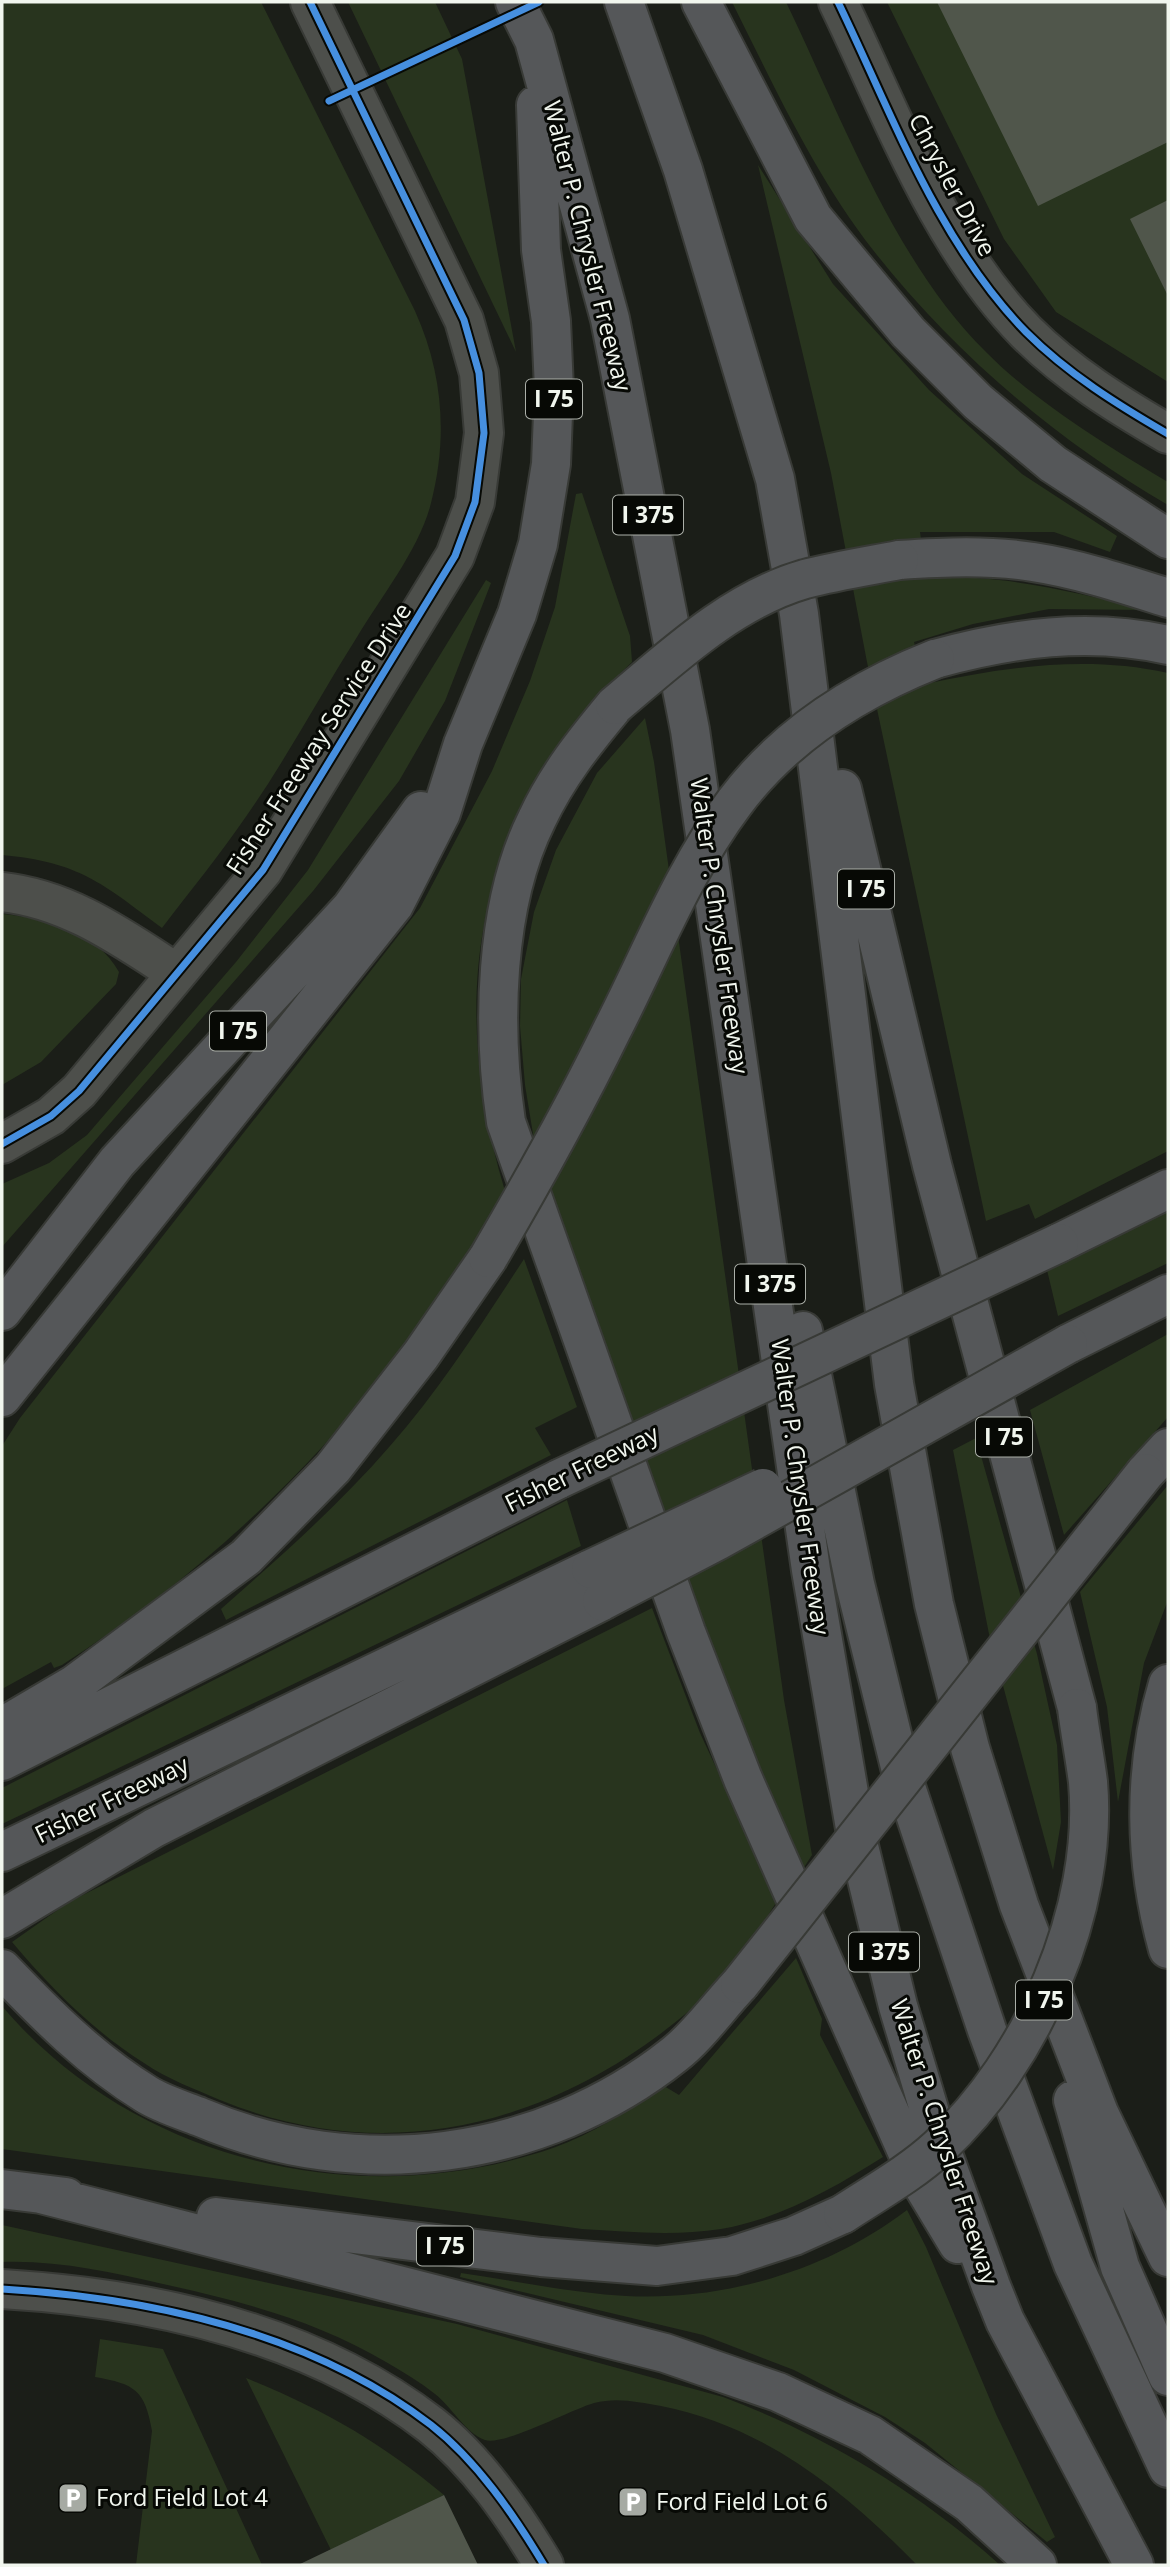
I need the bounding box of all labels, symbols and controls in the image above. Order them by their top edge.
street label: Walter P. Chrysler Freeway [536,97,641,395]
street label: Chrysler Drive [902,107,1005,262]
road number: I 75 [526,380,582,418]
road number: I 375 [613,495,683,534]
street label: Fisher Freeway Service Drive [217,596,418,880]
street label: Walter P. Chrysler Freeway [683,776,758,1077]
road number: I 75 [838,870,894,908]
road number: I 75 [210,1012,266,1050]
road number: I 375 [735,1264,805,1303]
street label: Walter P. Chrysler Freeway [764,1337,839,1638]
street label: Fisher Freeway [499,1416,665,1519]
road number: I 75 [976,1418,1032,1456]
street label: Fisher Freeway [29,1747,195,1850]
road number: I 375 [849,1932,919,1971]
road number: I 75 [1016,1980,1072,2020]
street label: Walter P. Chrysler Freeway [884,1995,1008,2289]
road number: I 75 [417,2226,473,2266]
place label: Ford Field Lot 4 [96,2480,268,2513]
parking icon: Ford Field Lot 4 [56,2481,90,2515]
place label: Ford Field Lot 6 [656,2484,828,2517]
parking icon: Ford Field Lot 6 [616,2485,650,2519]

